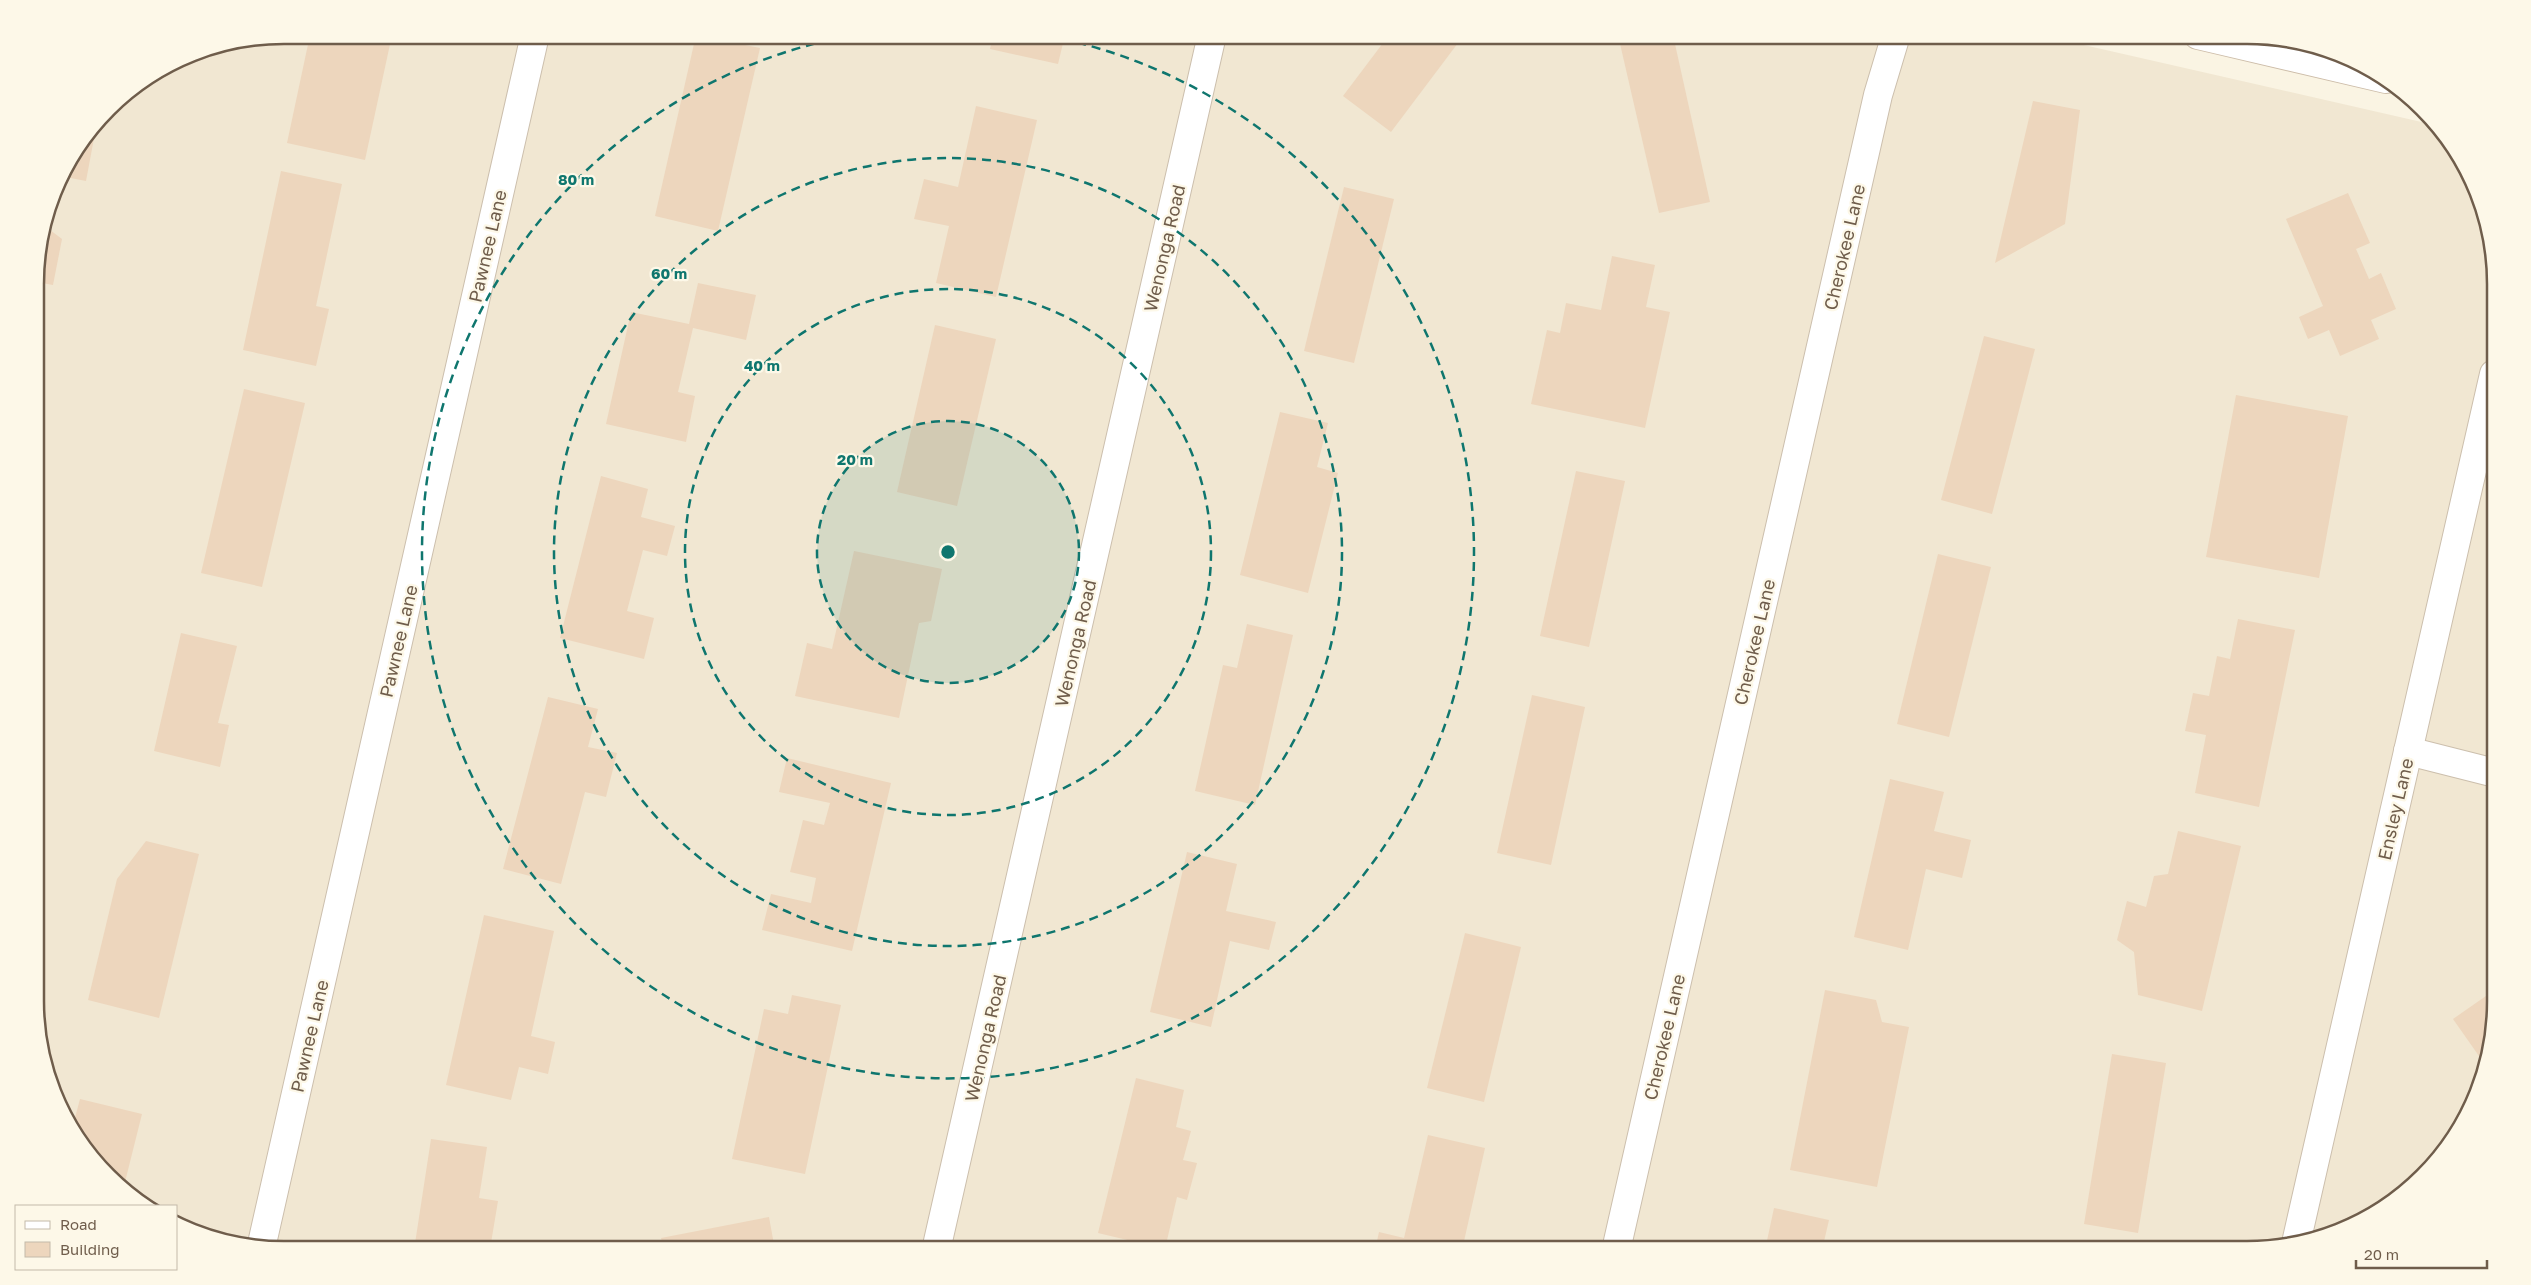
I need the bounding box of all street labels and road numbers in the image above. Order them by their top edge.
street label: Wenonga Road [1139,182,1189,314]
street label: Cherokee Lane [1819,182,1869,312]
street label: Pawnee Lane [463,188,511,304]
street label: Wenonga Road [1050,577,1100,709]
street label: Cherokee Lane [1729,577,1779,707]
street label: Pawnee Lane [374,583,422,699]
street label: Ensley Lane [2373,756,2417,862]
street label: Wenonga Road [960,972,1010,1104]
street label: Cherokee Lane [1639,972,1689,1102]
street label: Pawnee Lane [285,978,333,1094]

